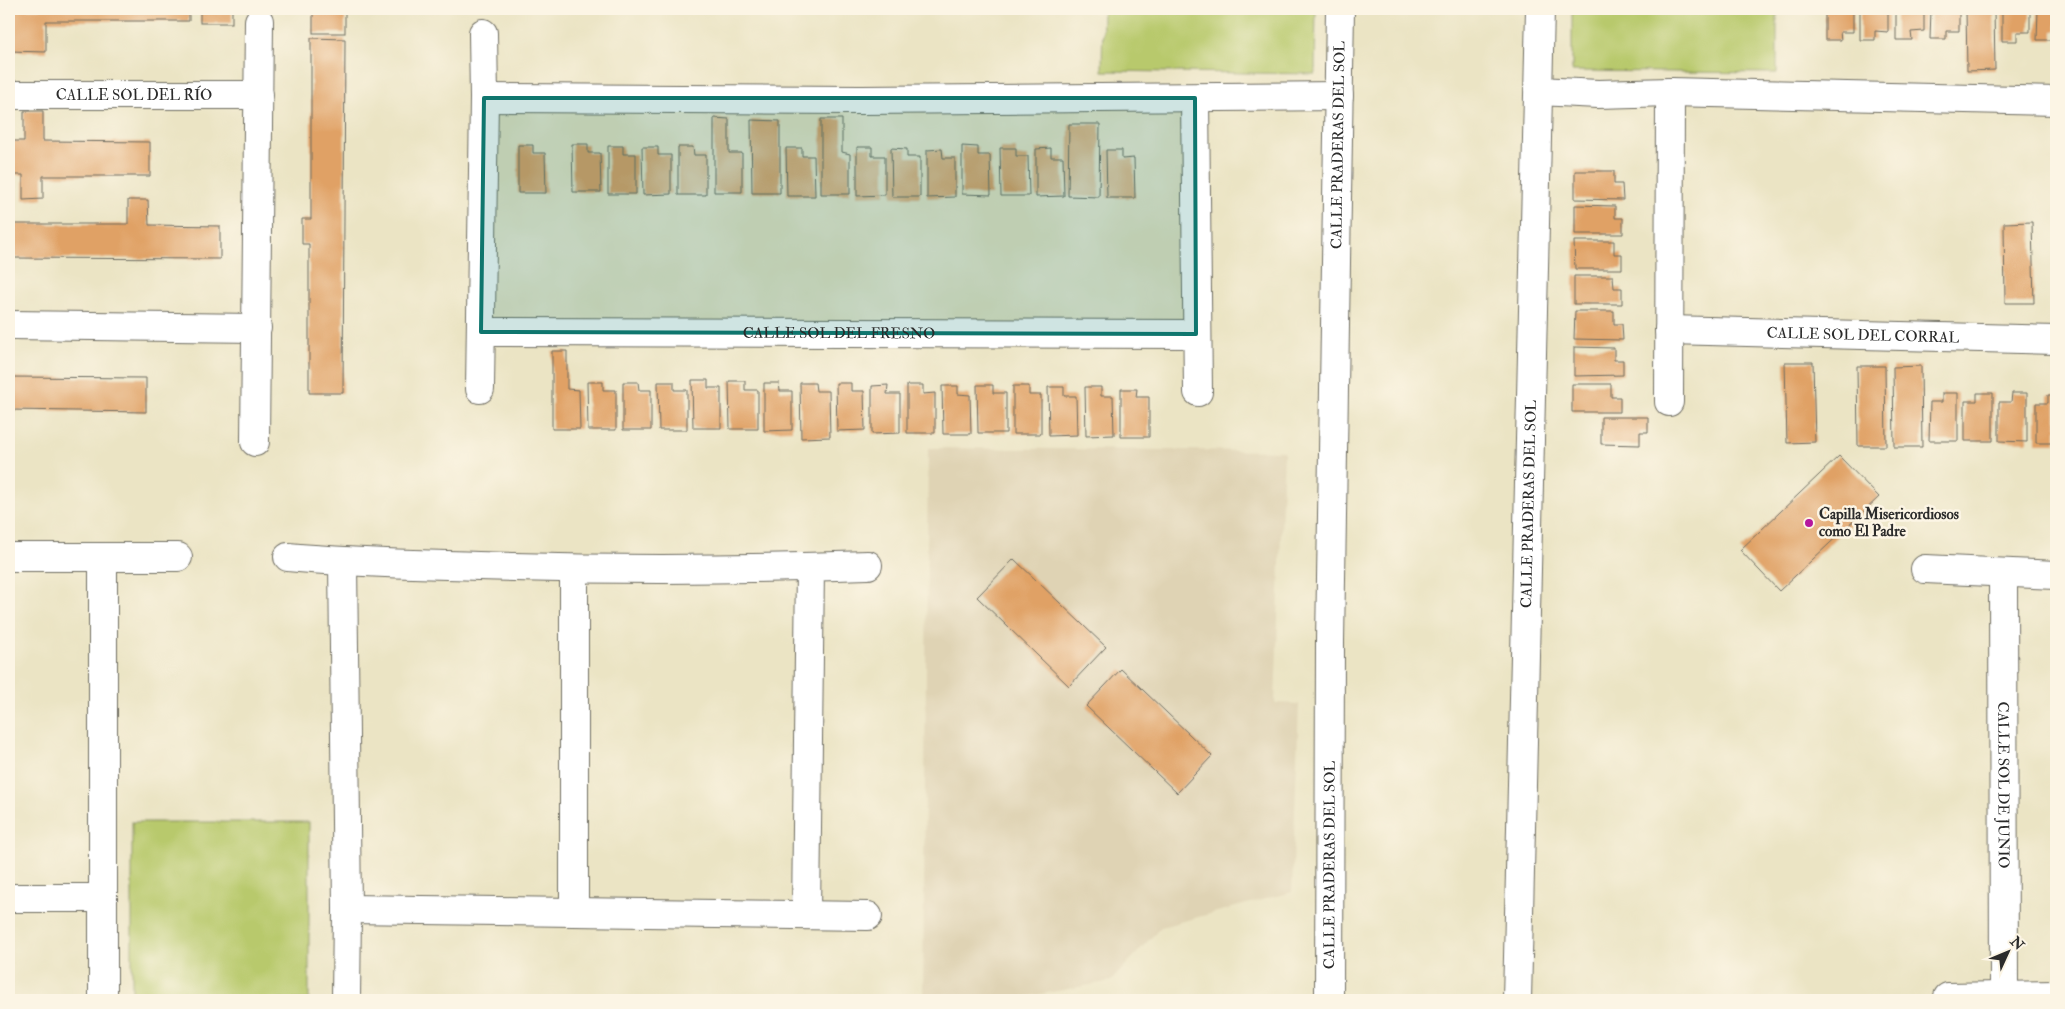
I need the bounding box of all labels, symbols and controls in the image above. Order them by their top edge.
street label: CALLE PRADERAS DEL SOL [1327,41,1349,249]
street label: CALLE SOL DEL RÍO [56,85,212,105]
street label: CALLE SOL DEL FRESNO [743,323,935,343]
street label: CALLE SOL DEL CORRAL [1766,323,1960,347]
street label: CALLE PRADERAS DEL SOL [1517,400,1540,608]
place label: Capilla Misericordiosos como El Padre [1819,505,1959,541]
marker: Capilla Misericordiosos como El Padre [1803,517,1815,529]
street label: CALLE SOL DE JUNIO [1993,701,2013,869]
street label: CALLE PRADERAS DEL SOL [1320,761,1339,969]
north arrow [1982,926,2032,976]
text: N [2006,932,2028,954]

